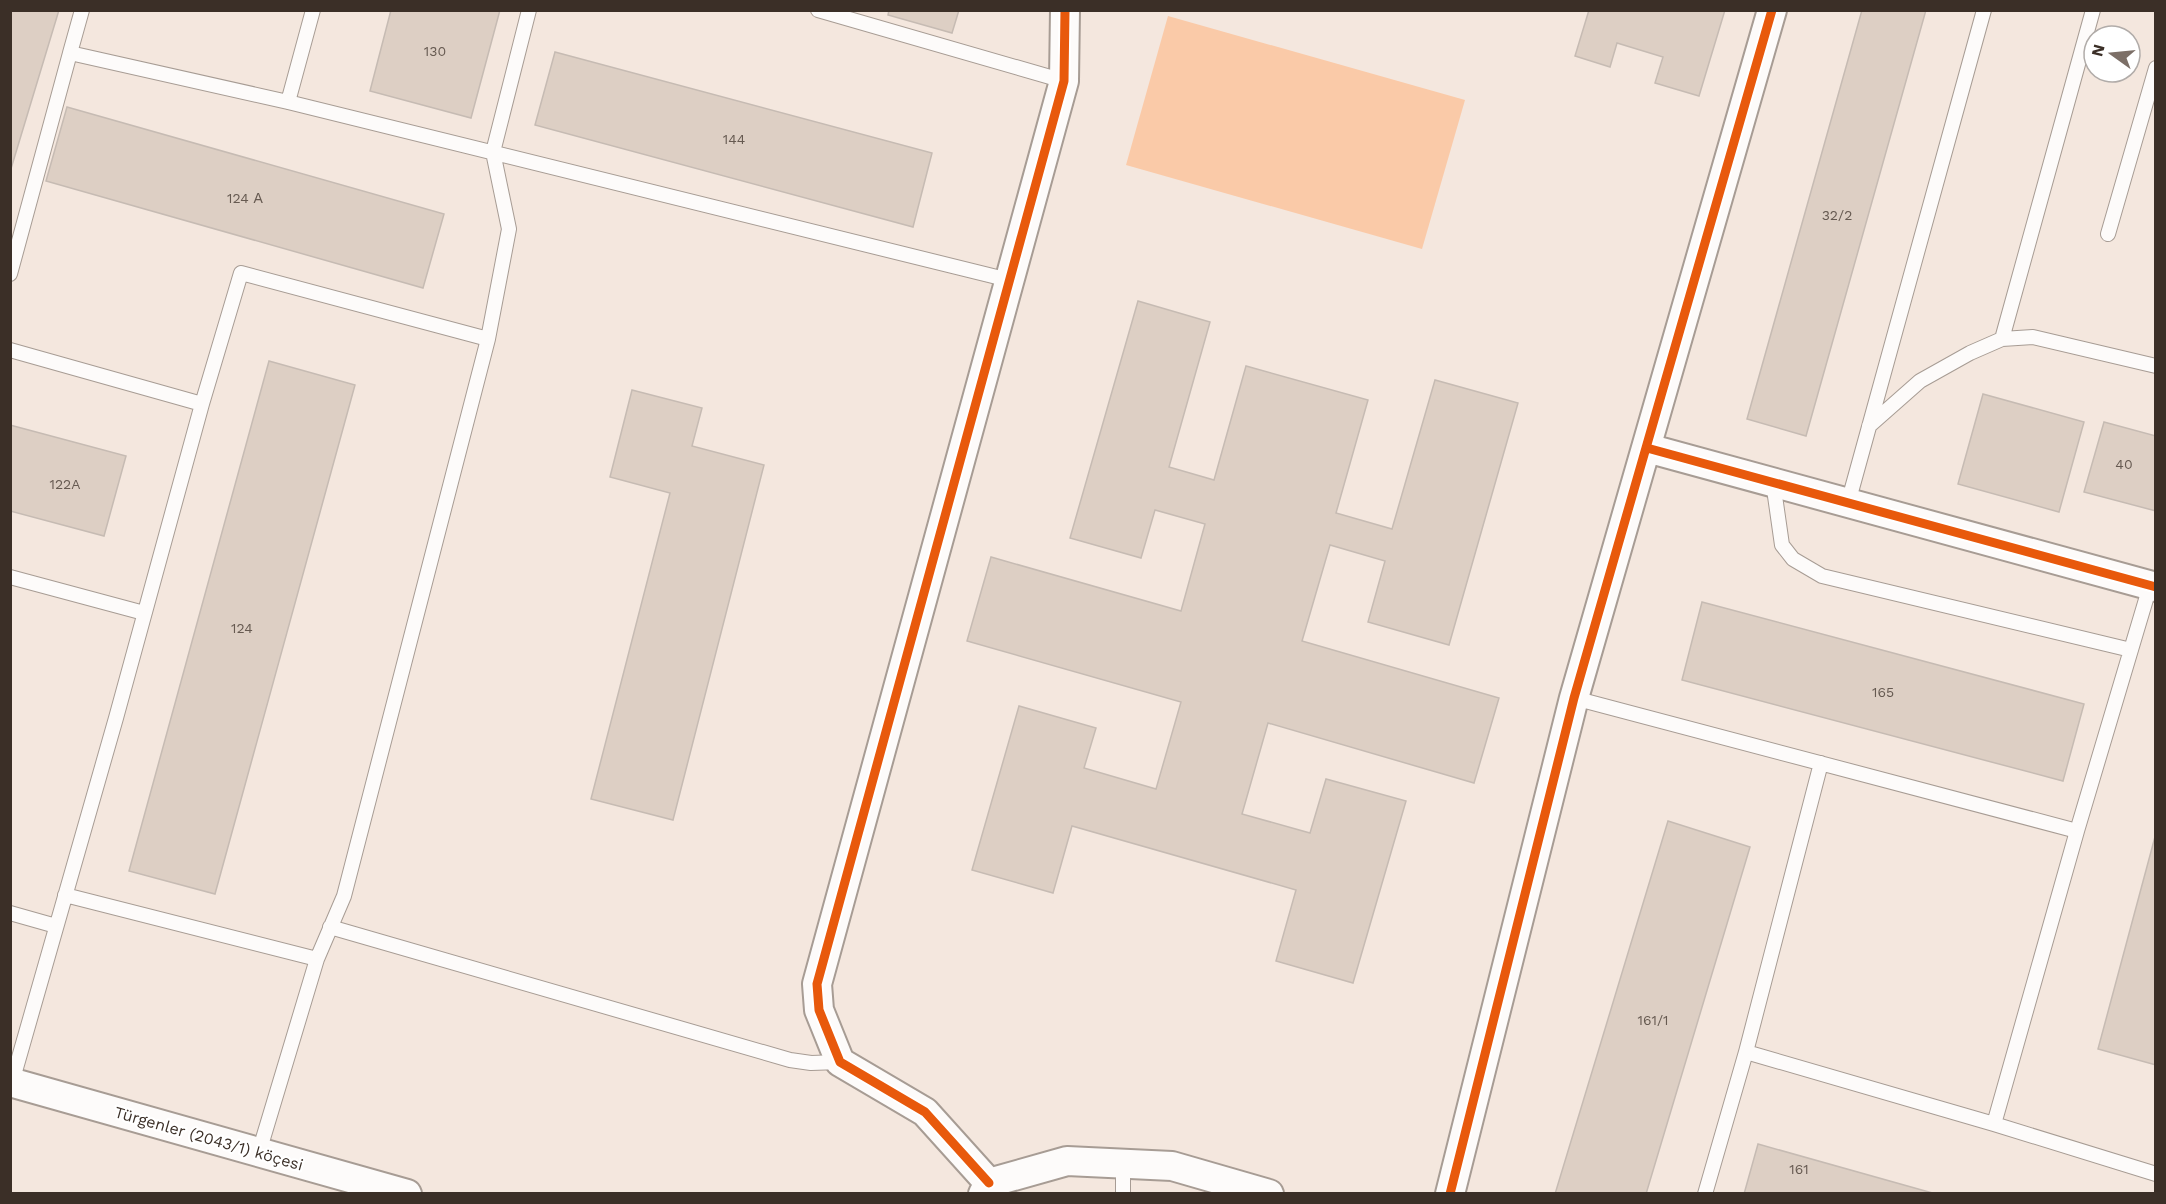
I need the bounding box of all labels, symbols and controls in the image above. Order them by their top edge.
north arrow [2082,24,2142,84]
text: N [2087,42,2109,58]
house number: 130 [424,43,446,59]
house number: 144 [723,131,745,147]
house number: 124 А [227,190,264,206]
house number: 32/2 [1822,207,1852,223]
house number: 40 [2115,456,2133,472]
house number: 122A [49,476,81,492]
house number: 124 [231,620,253,636]
house number: 165 [1872,684,1894,700]
house number: 161/1 [1637,1012,1669,1028]
street label: Türgenler (2043/1) köçesi [112,1102,305,1175]
house number: 161 [1789,1161,1809,1177]

